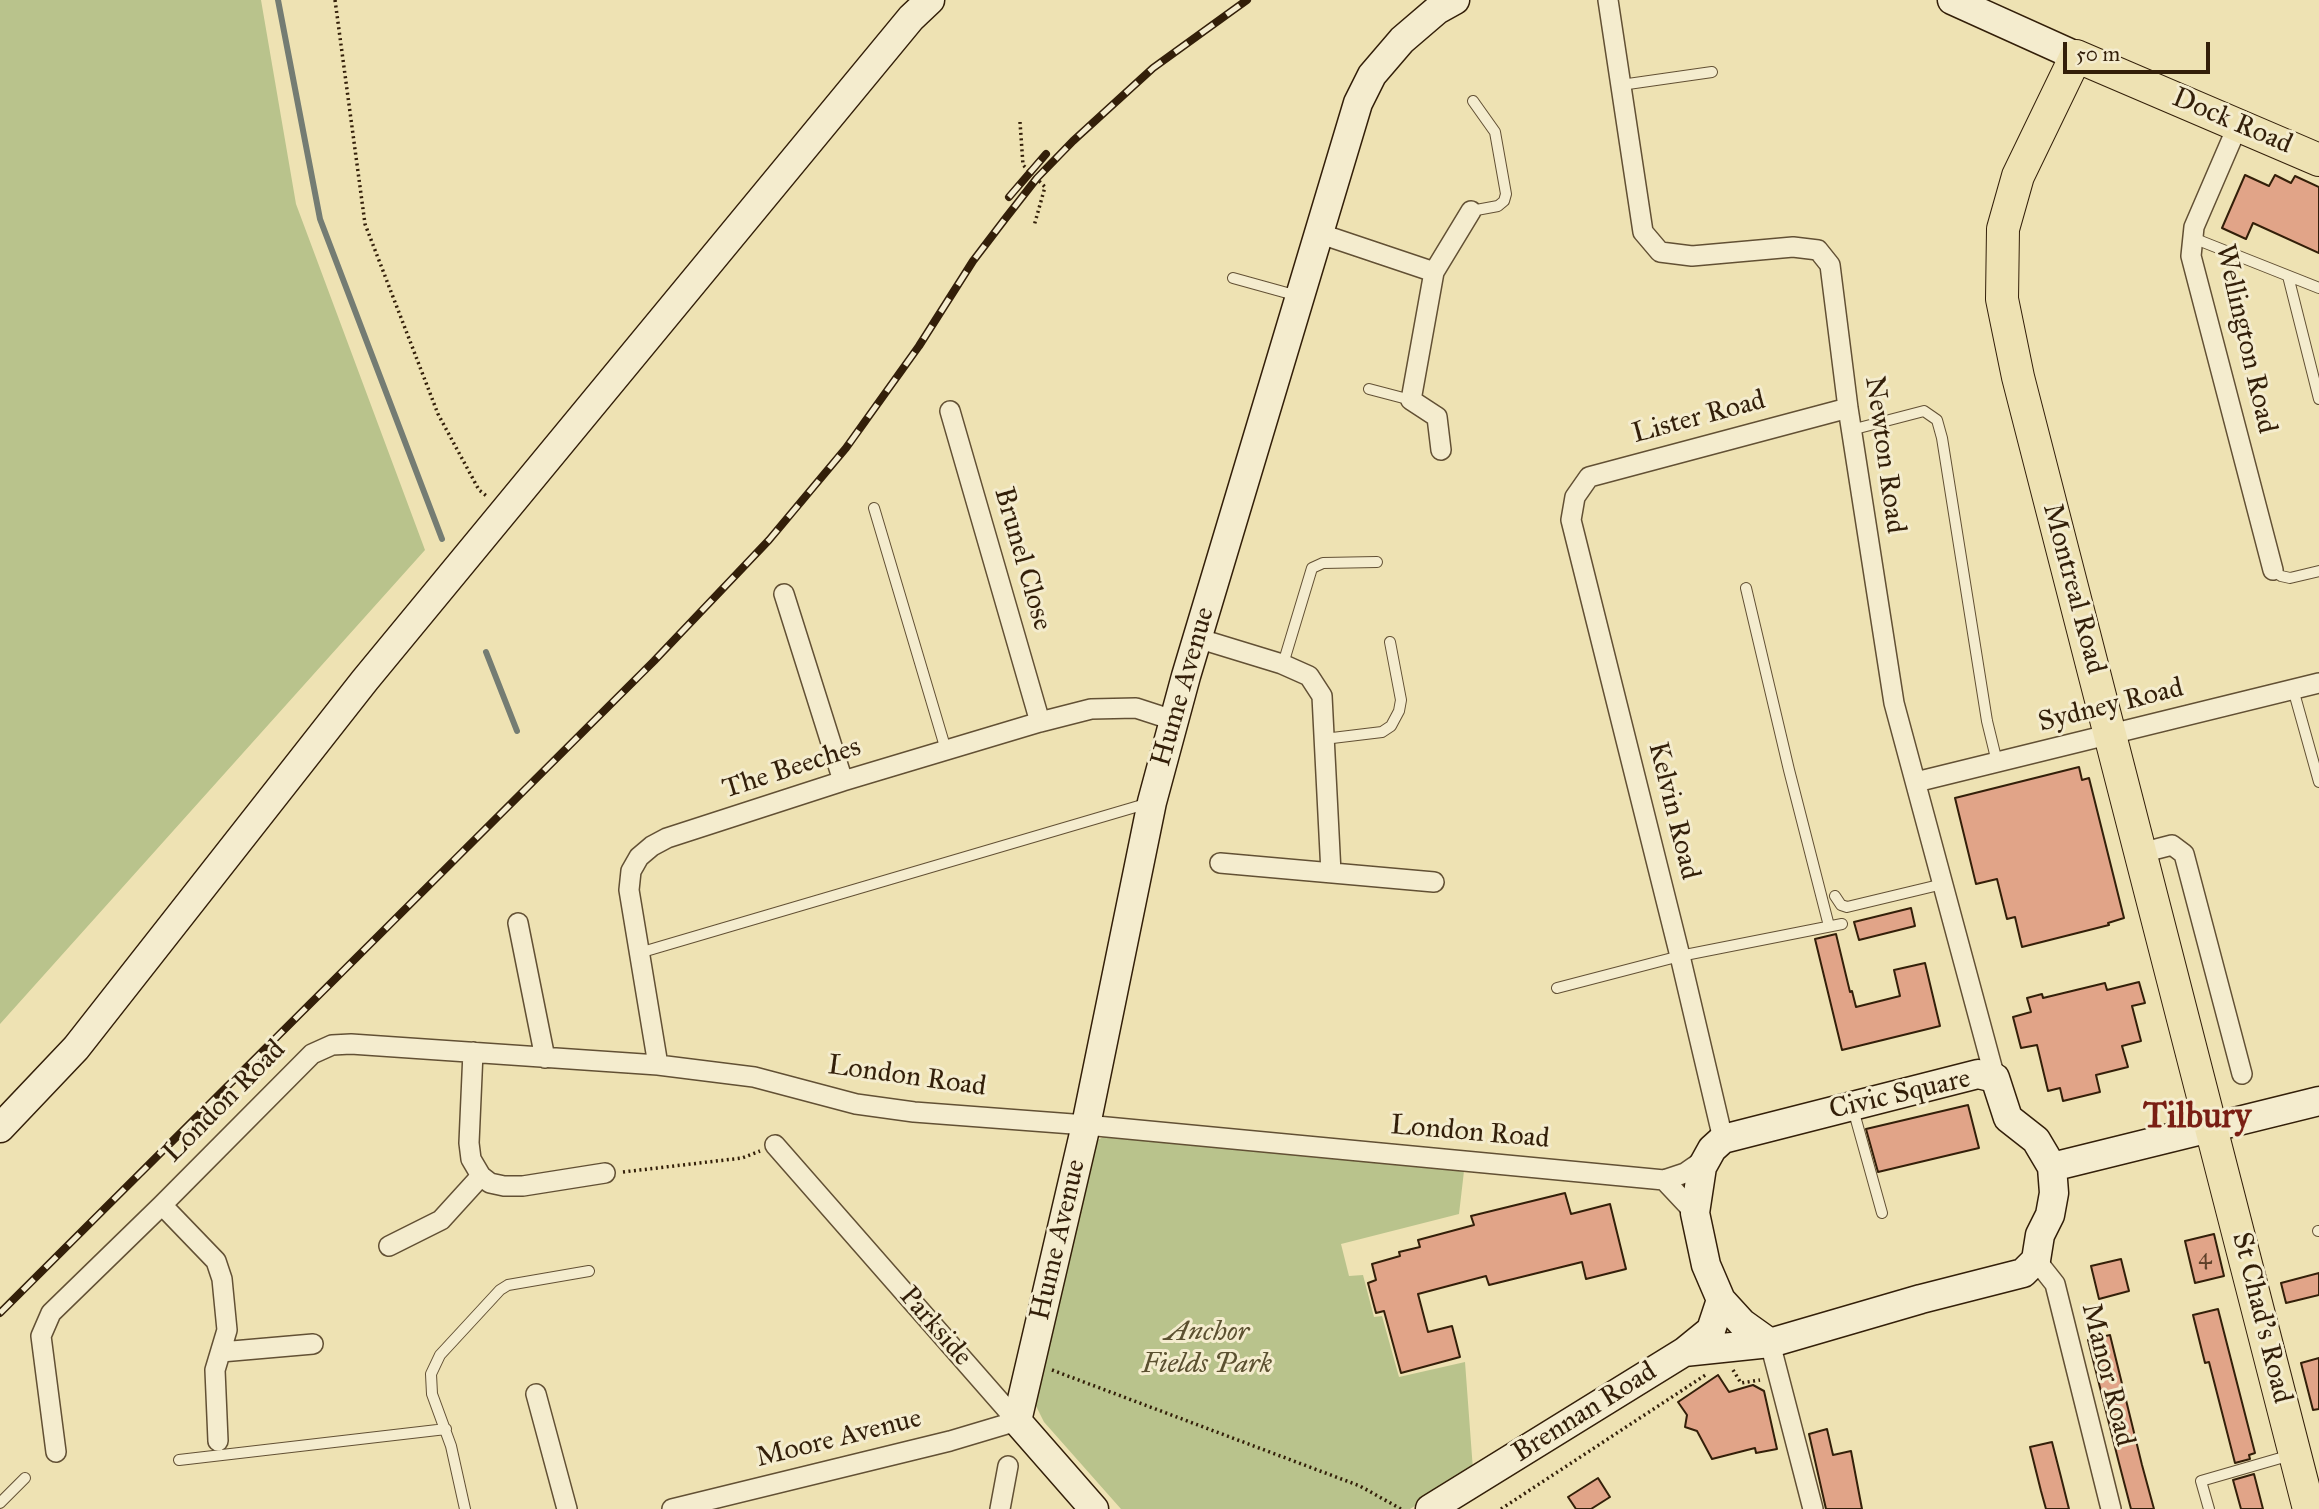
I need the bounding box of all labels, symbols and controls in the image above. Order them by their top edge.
scale bar [2067,28,2214,72]
text: 50 m [2076,41,2120,67]
street label: Dock Road [2167,82,2297,162]
street label: Wellington Road [2207,241,2283,437]
street label: Newton Road [1856,374,1912,536]
street label: Lister Road [1629,384,1769,452]
street label: Brunel Close [986,484,1058,634]
street label: Montreal Road [2034,500,2112,678]
street label: Hume Avenue [1145,604,1223,770]
street label: Sydney Road [2035,672,2187,740]
street label: The Beeches [719,731,865,807]
street label: Kelvin Road [1640,739,1706,883]
street label: London Road [157,1034,293,1170]
street label: London Road [826,1049,988,1105]
street label: Civic Square [1826,1062,1974,1128]
district label: Tilbury [2143,1097,2251,1139]
street label: London Road [1389,1109,1551,1157]
street label: Hume Avenue [1024,1156,1094,1324]
street label: St Chad's Road [2224,1229,2298,1407]
house number: 4 [2198,1244,2212,1272]
street label: Parkside [891,1280,979,1374]
street label: Manor Road [2073,1300,2141,1450]
park label: Anchor Fields Park [1142,1316,1272,1382]
street label: Brennan Road [1507,1355,1663,1471]
street label: Moore Avenue [753,1402,925,1476]

